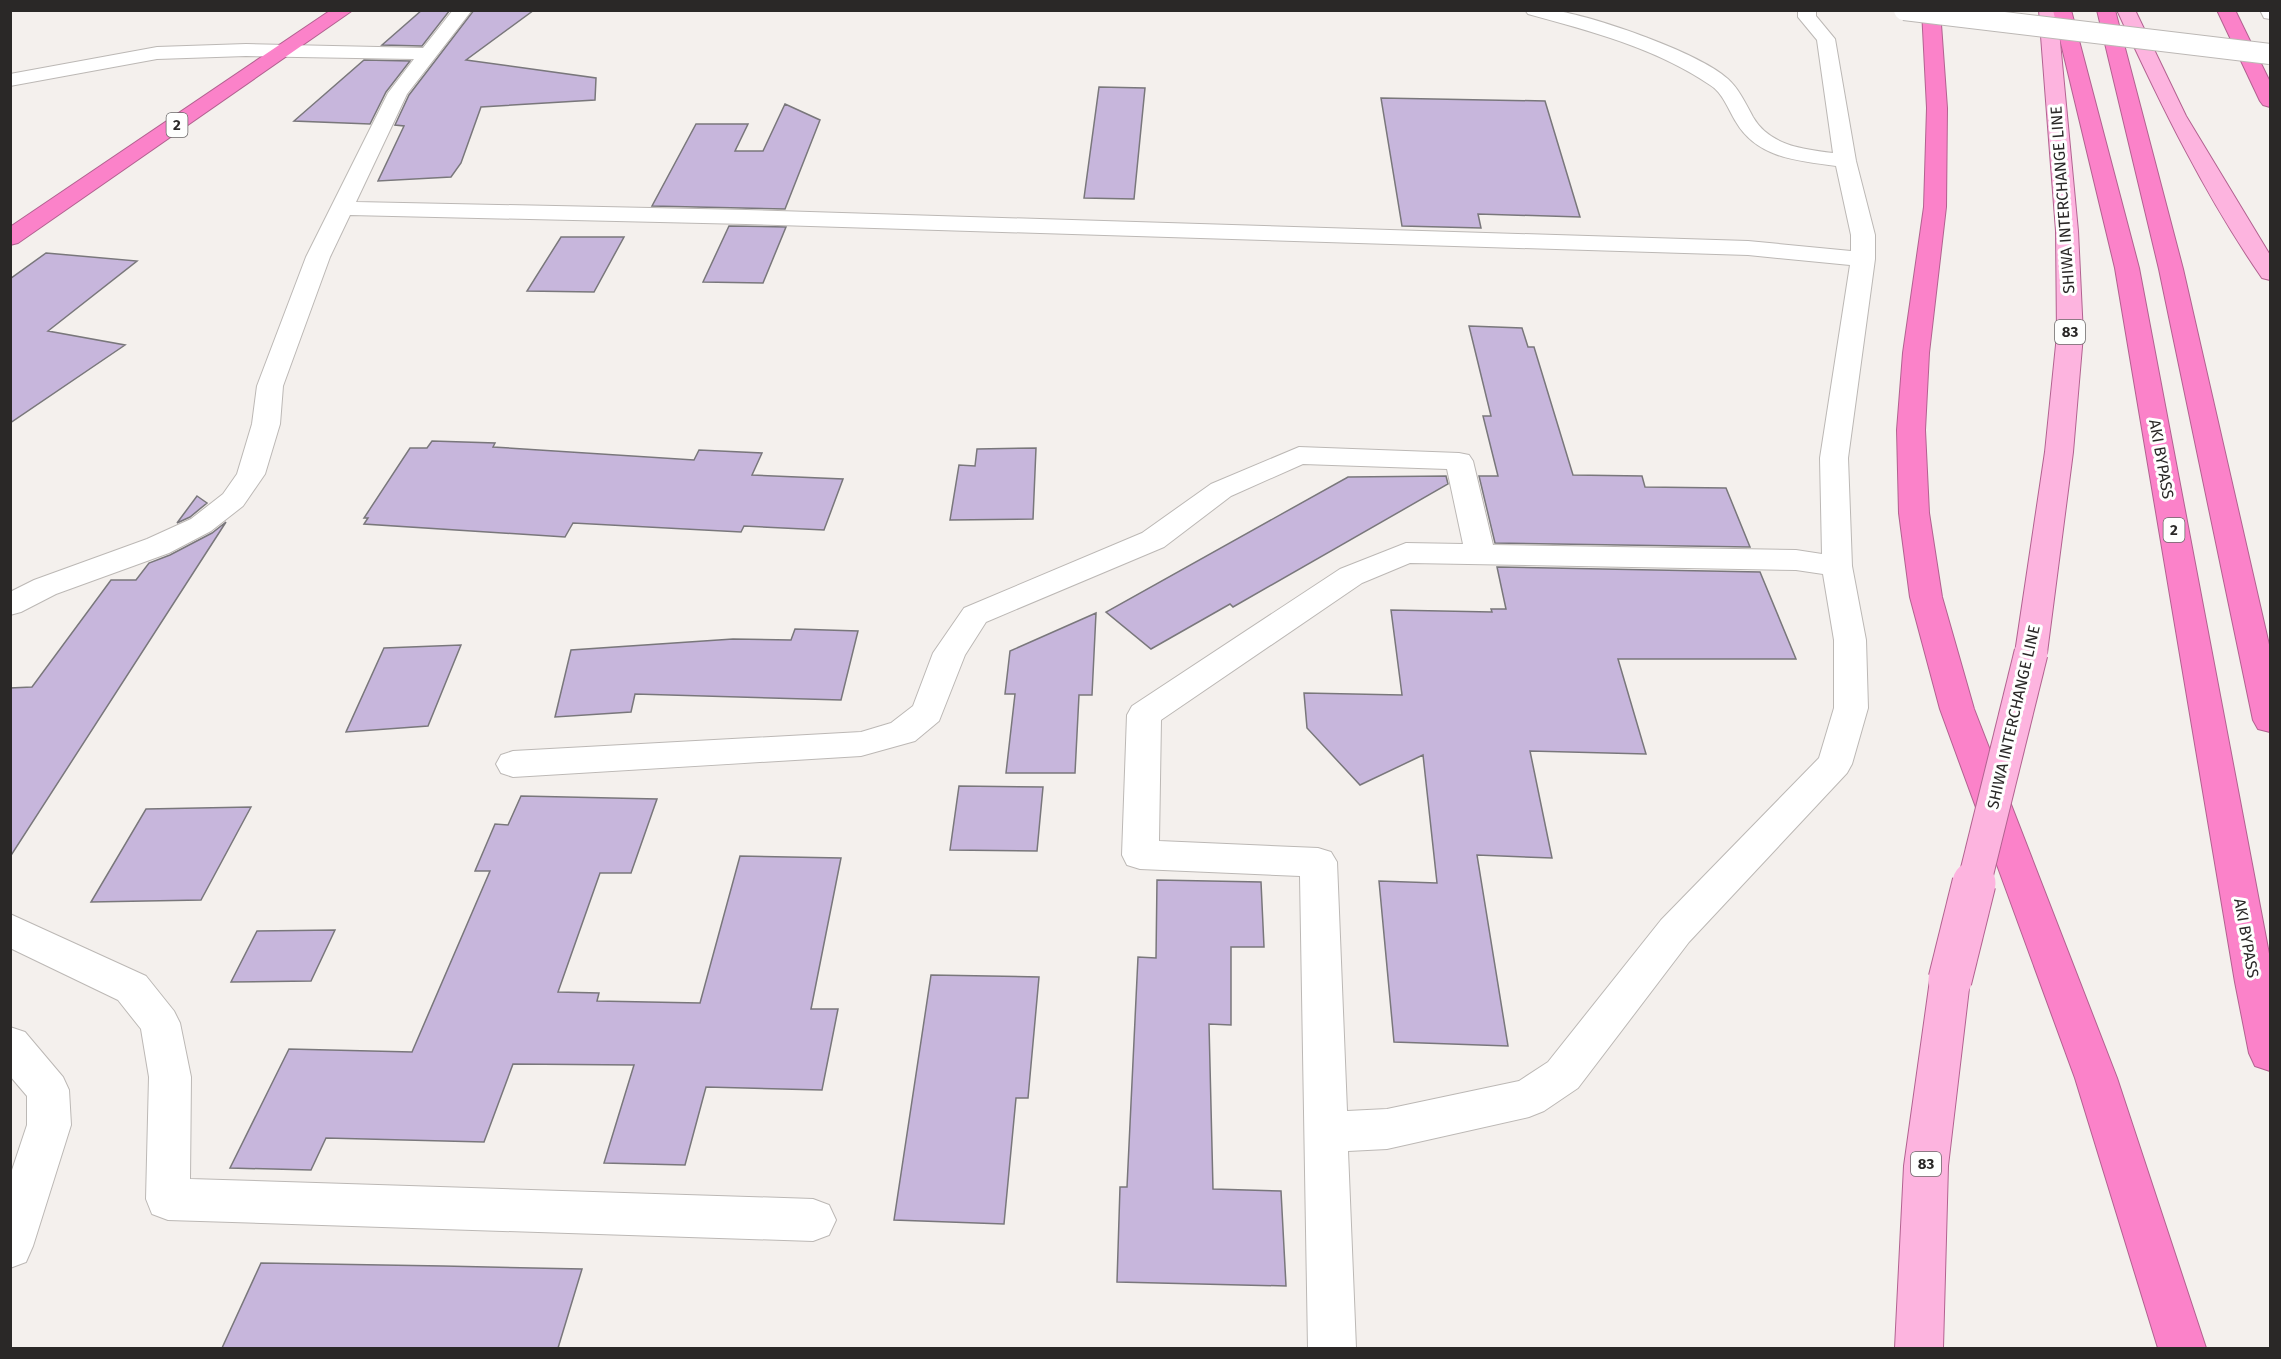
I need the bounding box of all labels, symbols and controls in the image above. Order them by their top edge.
street label: SHIWA INTERCHANGE LINE [2046,106,2079,294]
road number: 2 [166,113,188,137]
road number: 83 [2055,320,2085,344]
street label: AKI BYPASS [2145,418,2178,501]
road number: 2 [2164,518,2184,542]
street label: SHIWA INTERCHANGE LINE [1983,623,2044,811]
street label: AKI BYPASS [2230,897,2263,980]
road number: 83 [1911,1152,1941,1176]

